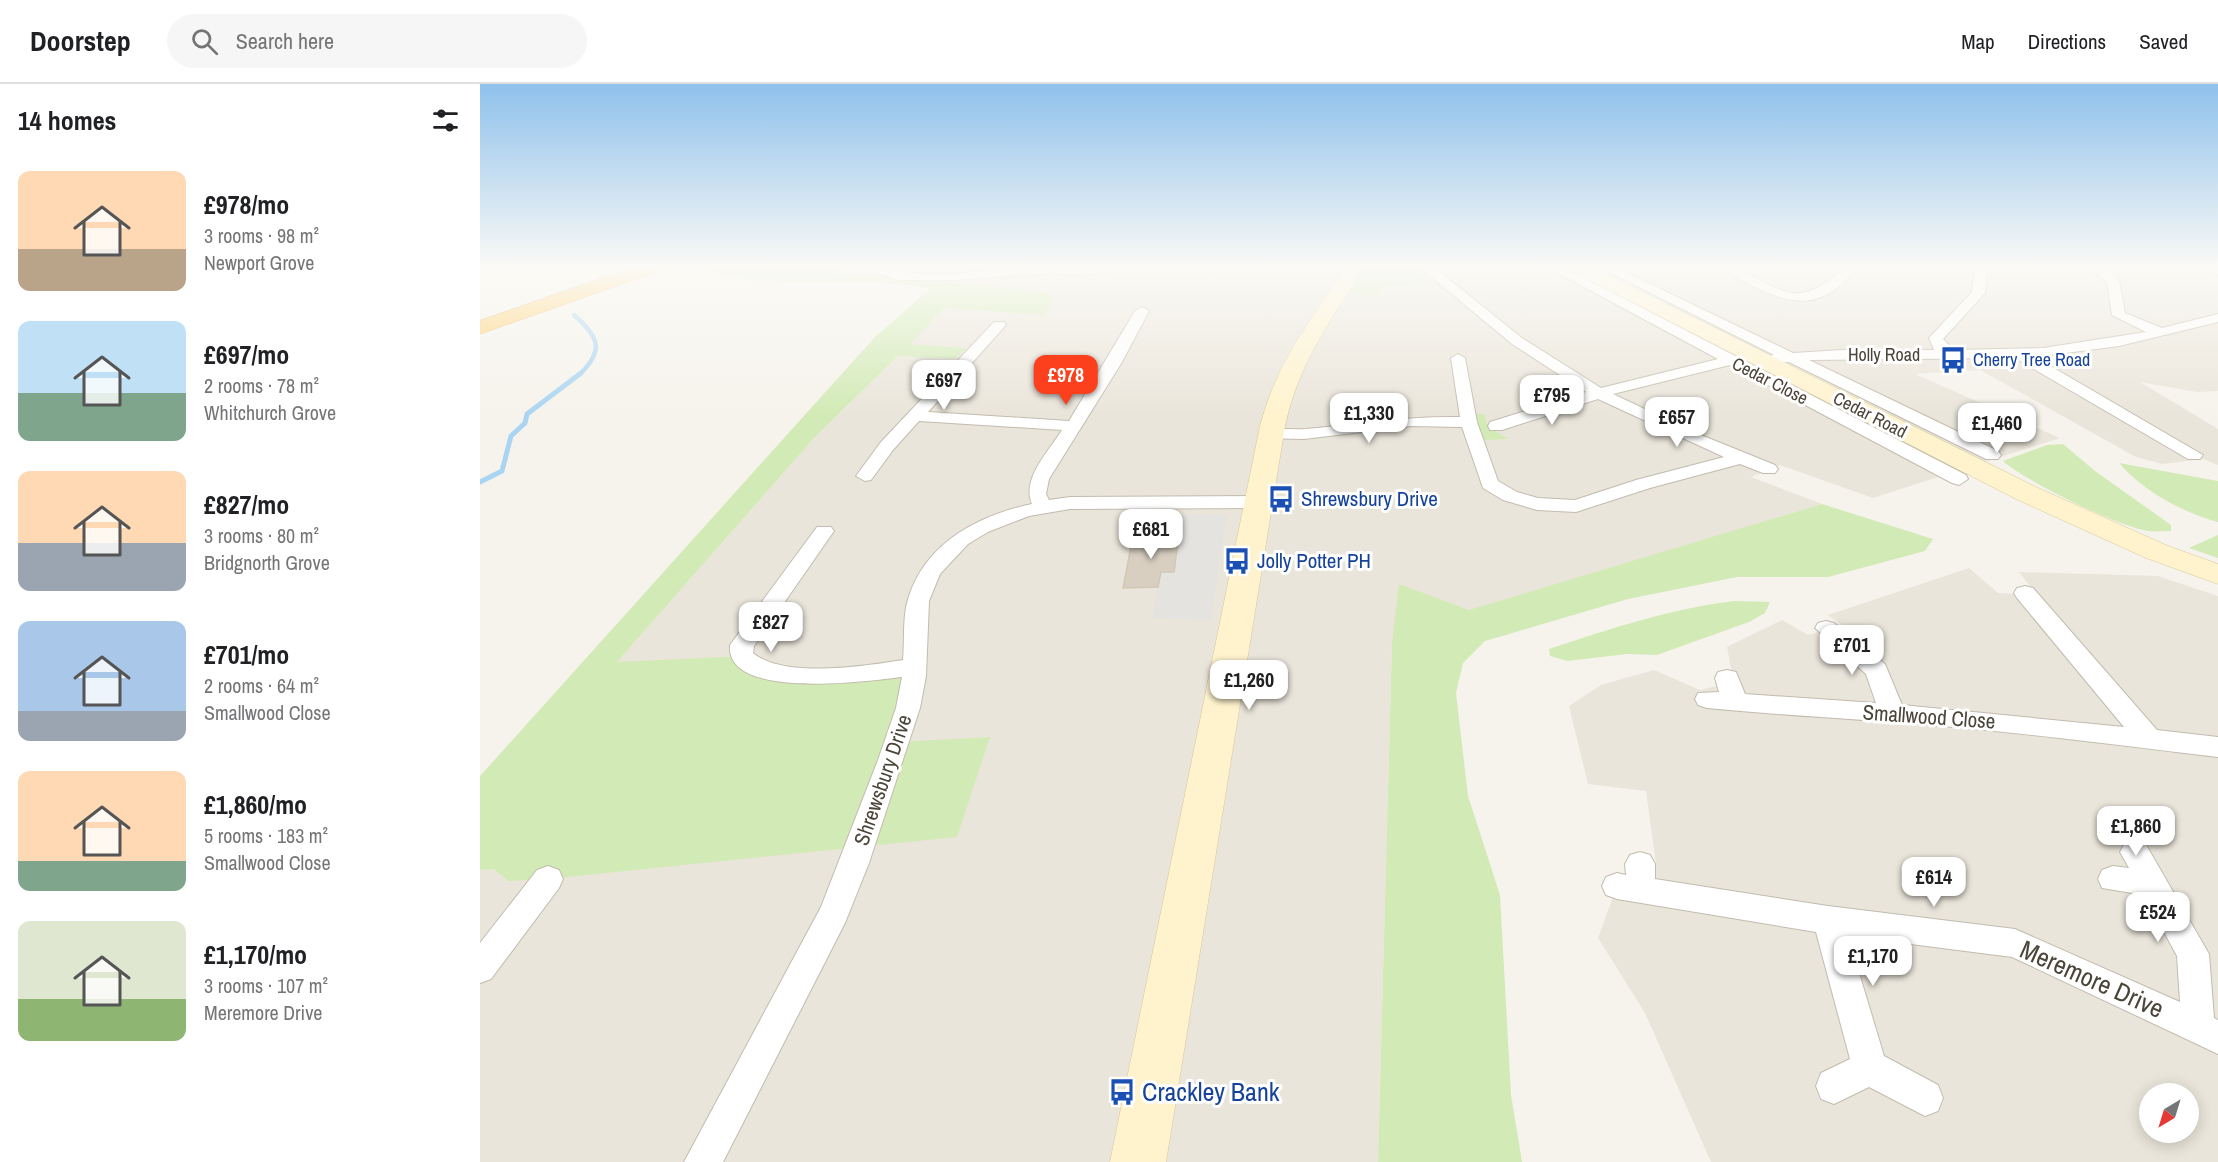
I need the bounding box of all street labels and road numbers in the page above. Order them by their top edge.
street label: Holly Road [1848,342,1920,367]
street label: Cedar Close [1728,351,1812,410]
street label: Cedar Road [1829,385,1911,444]
street label: Smallwood Close [1862,697,1996,736]
street label: Shrewsbury Drive [847,710,919,849]
street label: Meremore Drive [2015,931,2170,1026]

